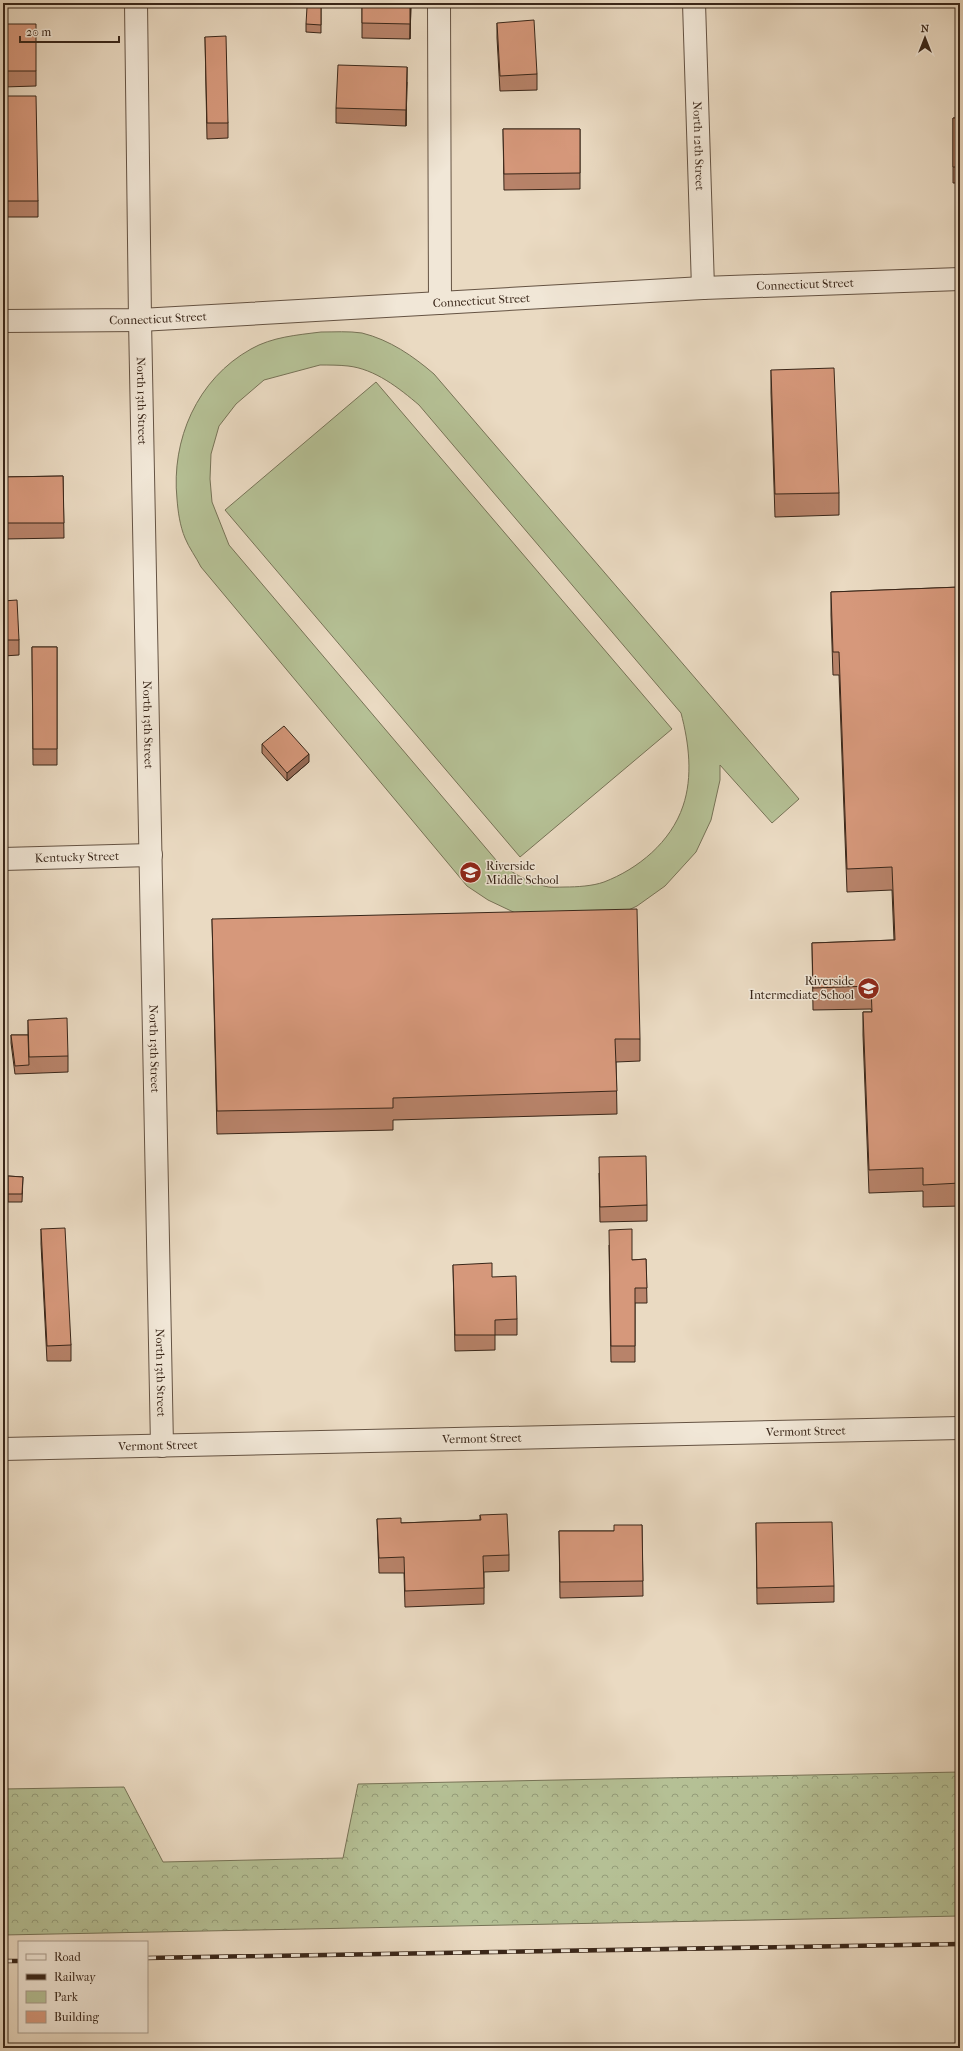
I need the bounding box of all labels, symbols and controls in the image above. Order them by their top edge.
scale bar [20,18,119,44]
north arrow [905,18,945,58]
text: N [921,22,930,35]
text: 20 m [26,25,51,39]
street label: North 12th Street [690,101,707,192]
street label: Connecticut Street [756,276,855,293]
street label: Connecticut Street [432,291,531,310]
street label: Connecticut Street [109,309,208,327]
street label: North 13th Street [134,357,149,446]
street label: North 13th Street [140,681,156,770]
street label: Kentucky Street [35,849,120,865]
place label: Riverside Middle School [486,859,559,887]
school or university icon: Riverside Middle School [457,860,483,886]
place label: Riverside Intermediate School [749,974,855,1002]
school or university icon: Riverside Intermediate School [856,975,882,1001]
street label: North 13th Street [146,1005,162,1094]
street label: North 13th Street [153,1329,168,1418]
street label: Vermont Street [765,1423,846,1439]
street label: Vermont Street [441,1431,523,1446]
street label: Vermont Street [117,1438,199,1453]
legend [18,1941,148,2033]
text: Road [54,1950,81,1964]
text: Railway [54,1970,96,1984]
text: Park [54,1990,79,2004]
text: Building [54,2010,99,2024]

